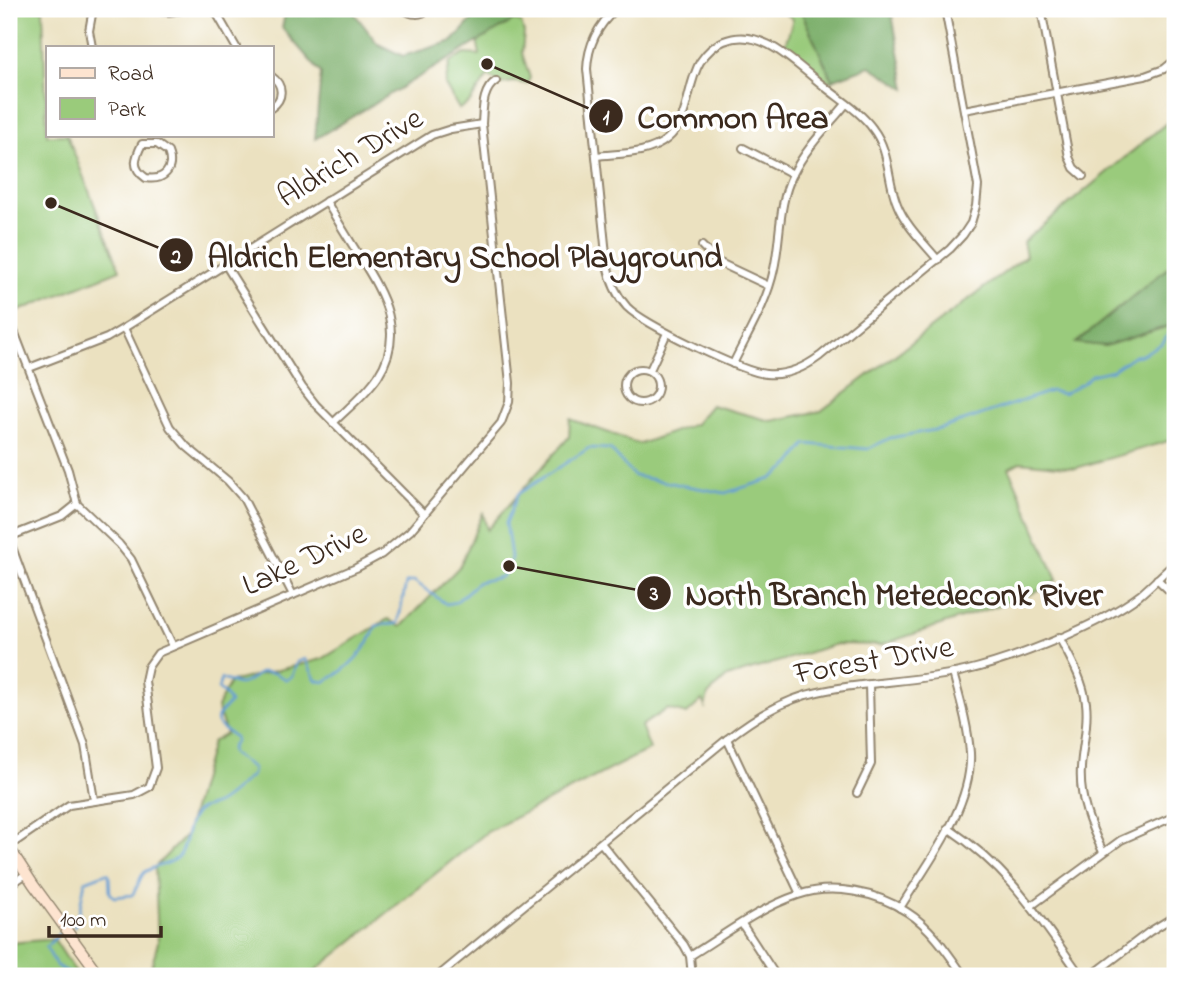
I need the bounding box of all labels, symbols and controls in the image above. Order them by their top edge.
legend [46,46,273,136]
text: Road [108,60,154,90]
callout: Common Area [589,89,843,143]
text: Park [108,96,147,126]
text: Common Area [637,96,829,144]
street label: Aldrich Drive [269,97,434,221]
text: 1 [603,104,610,134]
callout: Aldrich Elementary School Playground [158,228,737,282]
text: Aldrich Elementary School Playground [207,235,723,284]
text: 2 [170,243,182,273]
street label: Lake Drive [235,511,375,610]
callout: North Branch Metedeconk River [636,566,1117,620]
text: North Branch Metedeconk River [685,573,1104,621]
text: 3 [649,580,659,610]
street label: Forest Drive [790,625,958,699]
scale bar [49,894,161,938]
text: 100 m [60,906,106,936]

